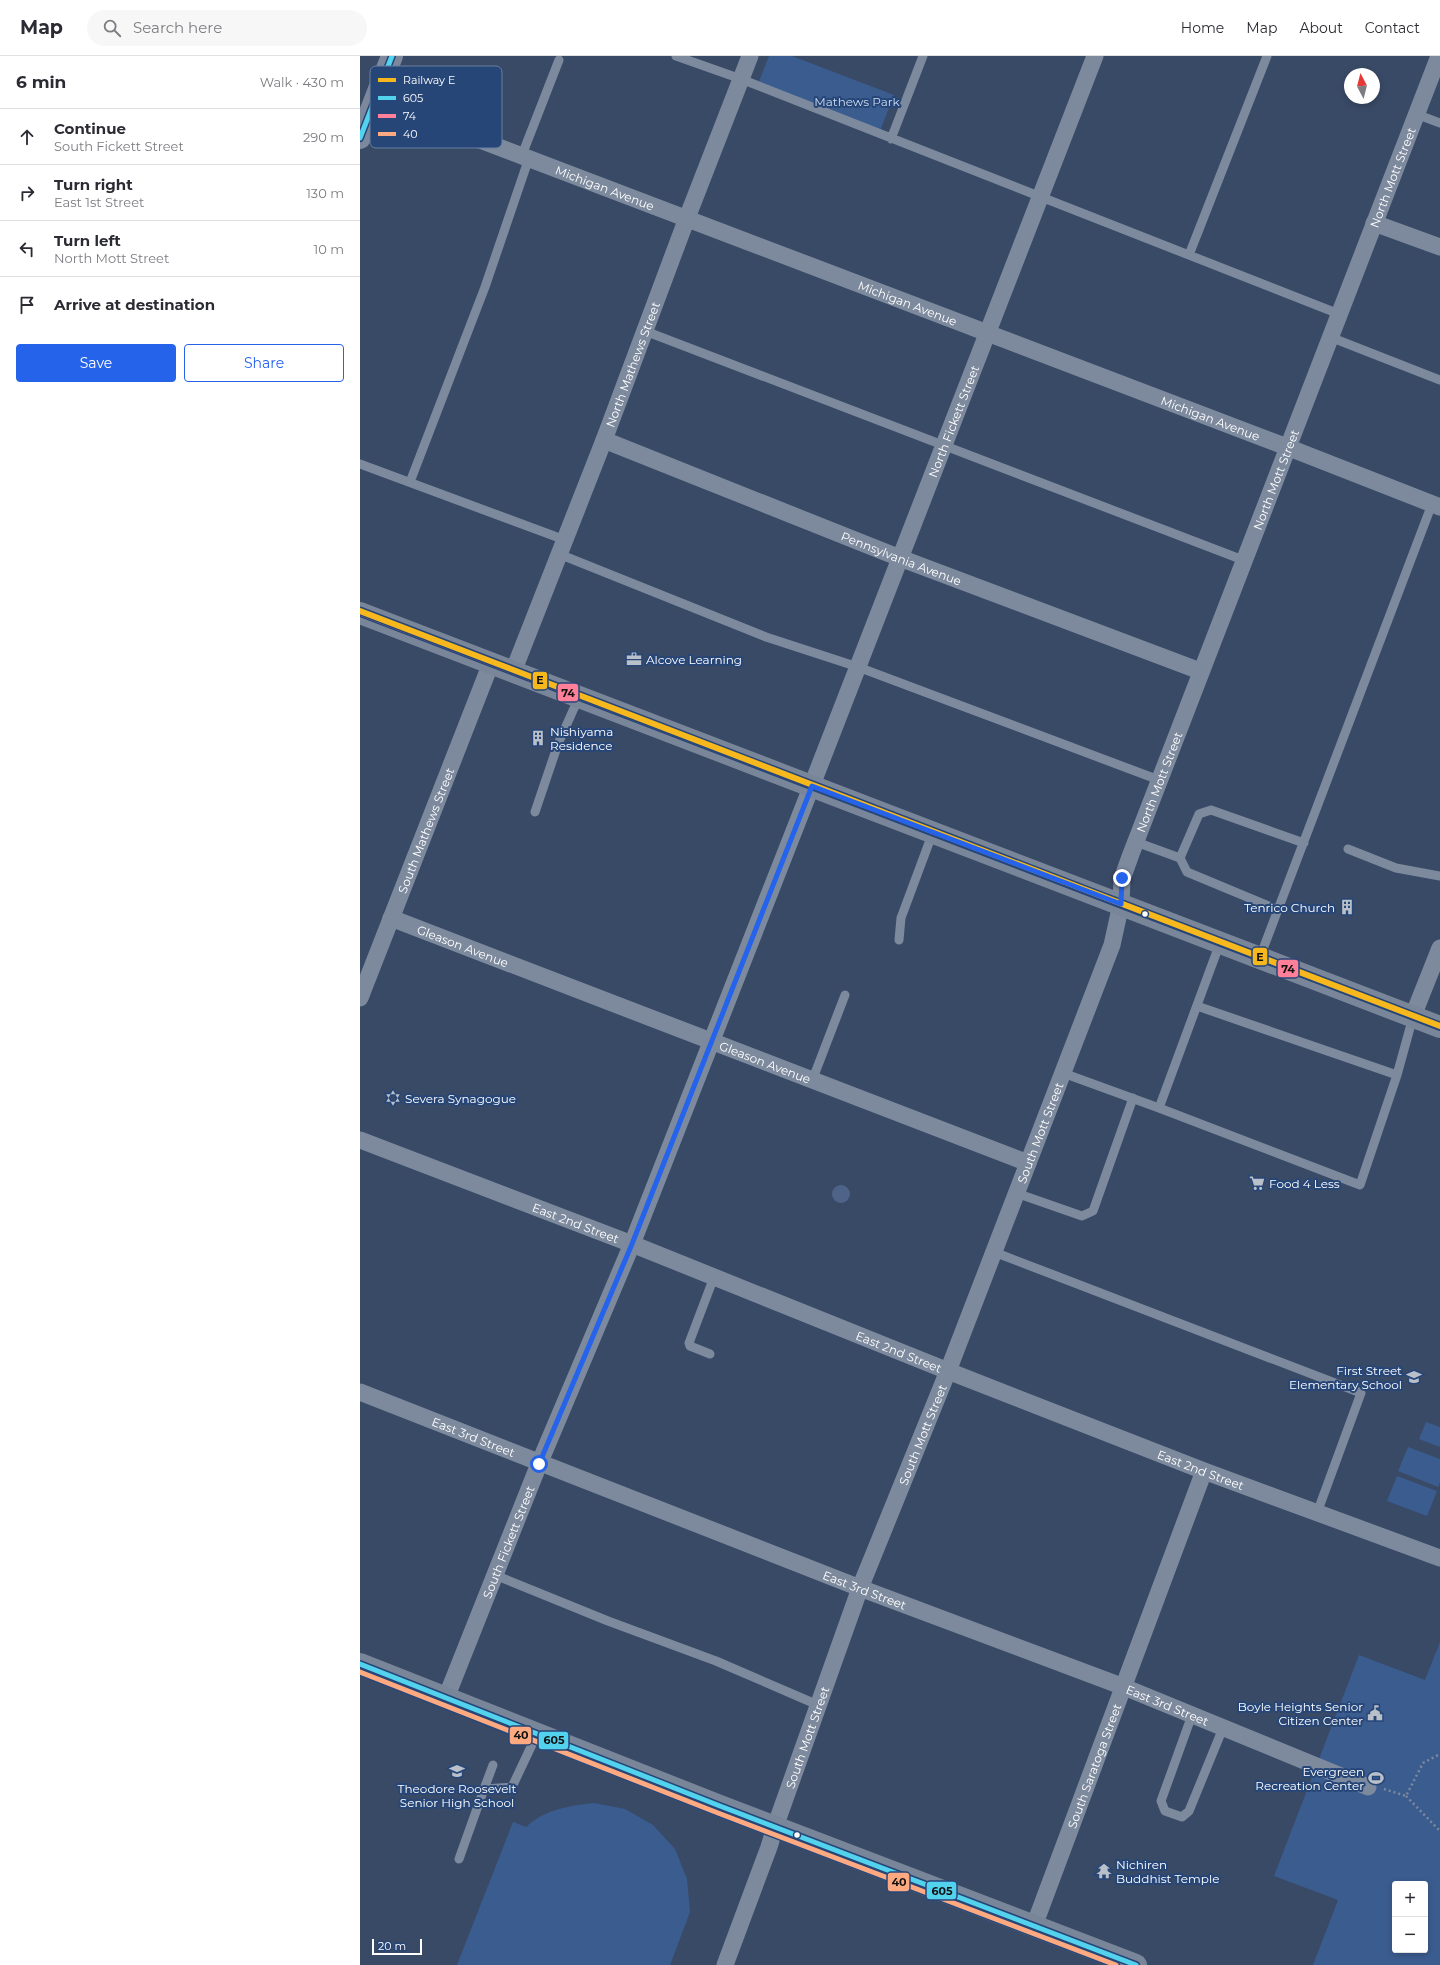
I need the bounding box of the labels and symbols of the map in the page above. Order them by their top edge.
legend [370,66,502,148]
north arrow [1344,68,1380,104]
text: Railway E [403,73,455,87]
text: 605 [403,91,423,105]
park label: Mathews Park [814,94,901,109]
text: 74 [403,109,417,123]
street label: North Mott Street [1366,125,1418,230]
text: 40 [403,127,418,141]
street label: Michigan Avenue [553,162,657,213]
street label: Michigan Avenue [856,277,959,328]
street label: North Mathews Street [602,299,663,429]
street label: North Fickett Street [925,363,982,479]
street label: Michigan Avenue [1159,392,1262,444]
street label: North Mott Street [1249,427,1302,532]
street label: Pennsylvania Avenue [839,528,964,588]
office icon: Alcove Learning [625,650,643,668]
place label: Alcove Learning [646,652,742,667]
line badge: E [532,671,548,690]
text: E [536,673,544,687]
line badge: 74 [557,683,579,702]
text: 74 [561,686,575,700]
place label: Nishiyama Residence [550,724,613,753]
building icon: Nishiyama Residence [529,729,547,747]
street label: North Mott Street [1133,729,1185,834]
street label: South Mathews Street [394,765,457,895]
route end [1113,869,1131,887]
building icon: Tenrico Church [1338,898,1356,916]
place label: Tenrico Church [1244,900,1335,915]
unlabelled marker [1140,909,1150,919]
street label: Gleason Avenue [415,921,511,970]
line badge: E [1252,947,1268,966]
text: E [1256,950,1264,964]
line badge: 74 [1277,959,1299,978]
text: 74 [1281,962,1295,976]
street label: Gleason Avenue [717,1038,813,1086]
street label: South Mott Street [1013,1080,1066,1185]
synagogue icon: Severa Synagogue [384,1089,402,1107]
place label: Severa Synagogue [405,1091,516,1106]
supermarket icon: Food 4 Less [1248,1174,1266,1192]
place label: Food 4 Less [1269,1176,1340,1191]
street label: East 2nd Street [530,1199,621,1246]
street label: East 2nd Street [854,1327,944,1375]
place label: First Street Elementary School [1289,1363,1402,1392]
school or university icon: First Street Elementary School [1405,1368,1423,1386]
street label: South Mott Street [895,1382,949,1487]
street label: East 3rd Street [430,1413,517,1460]
street label: East 2nd Street [1155,1446,1246,1493]
route start [530,1455,548,1473]
street label: South Fickett Street [479,1483,537,1600]
street label: East 3rd Street [821,1567,909,1612]
street label: East 3rd Street [1124,1681,1211,1728]
street label: South Mott Street [782,1684,832,1790]
place label: Boyle Heights Senior Citizen Center [1238,1699,1363,1728]
street label: South Saratoga Street [1064,1701,1124,1830]
public building icon: Boyle Heights Senior Citizen Center [1366,1704,1384,1722]
line badge: 40 [509,1726,532,1745]
text: 40 [513,1728,529,1742]
line badge: 605 [538,1731,569,1750]
text: 605 [543,1733,565,1747]
school or university icon: Theodore Roosevelt Senior High School [448,1762,466,1780]
place label: Evergreen Recreation Center [1255,1764,1364,1793]
sports icon: Evergreen Recreation Center [1367,1769,1385,1787]
place label: Theodore Roosevelt Senior High School [398,1781,517,1810]
unlabelled marker [792,1830,802,1840]
place label: Nichiren Buddhist Temple [1116,1857,1219,1886]
temple icon: Nichiren Buddhist Temple [1095,1862,1113,1880]
line badge: 40 [887,1872,910,1892]
text: 40 [891,1875,907,1889]
line badge: 605 [926,1881,957,1900]
text: 605 [931,1884,953,1898]
scale bar [372,1937,422,1956]

